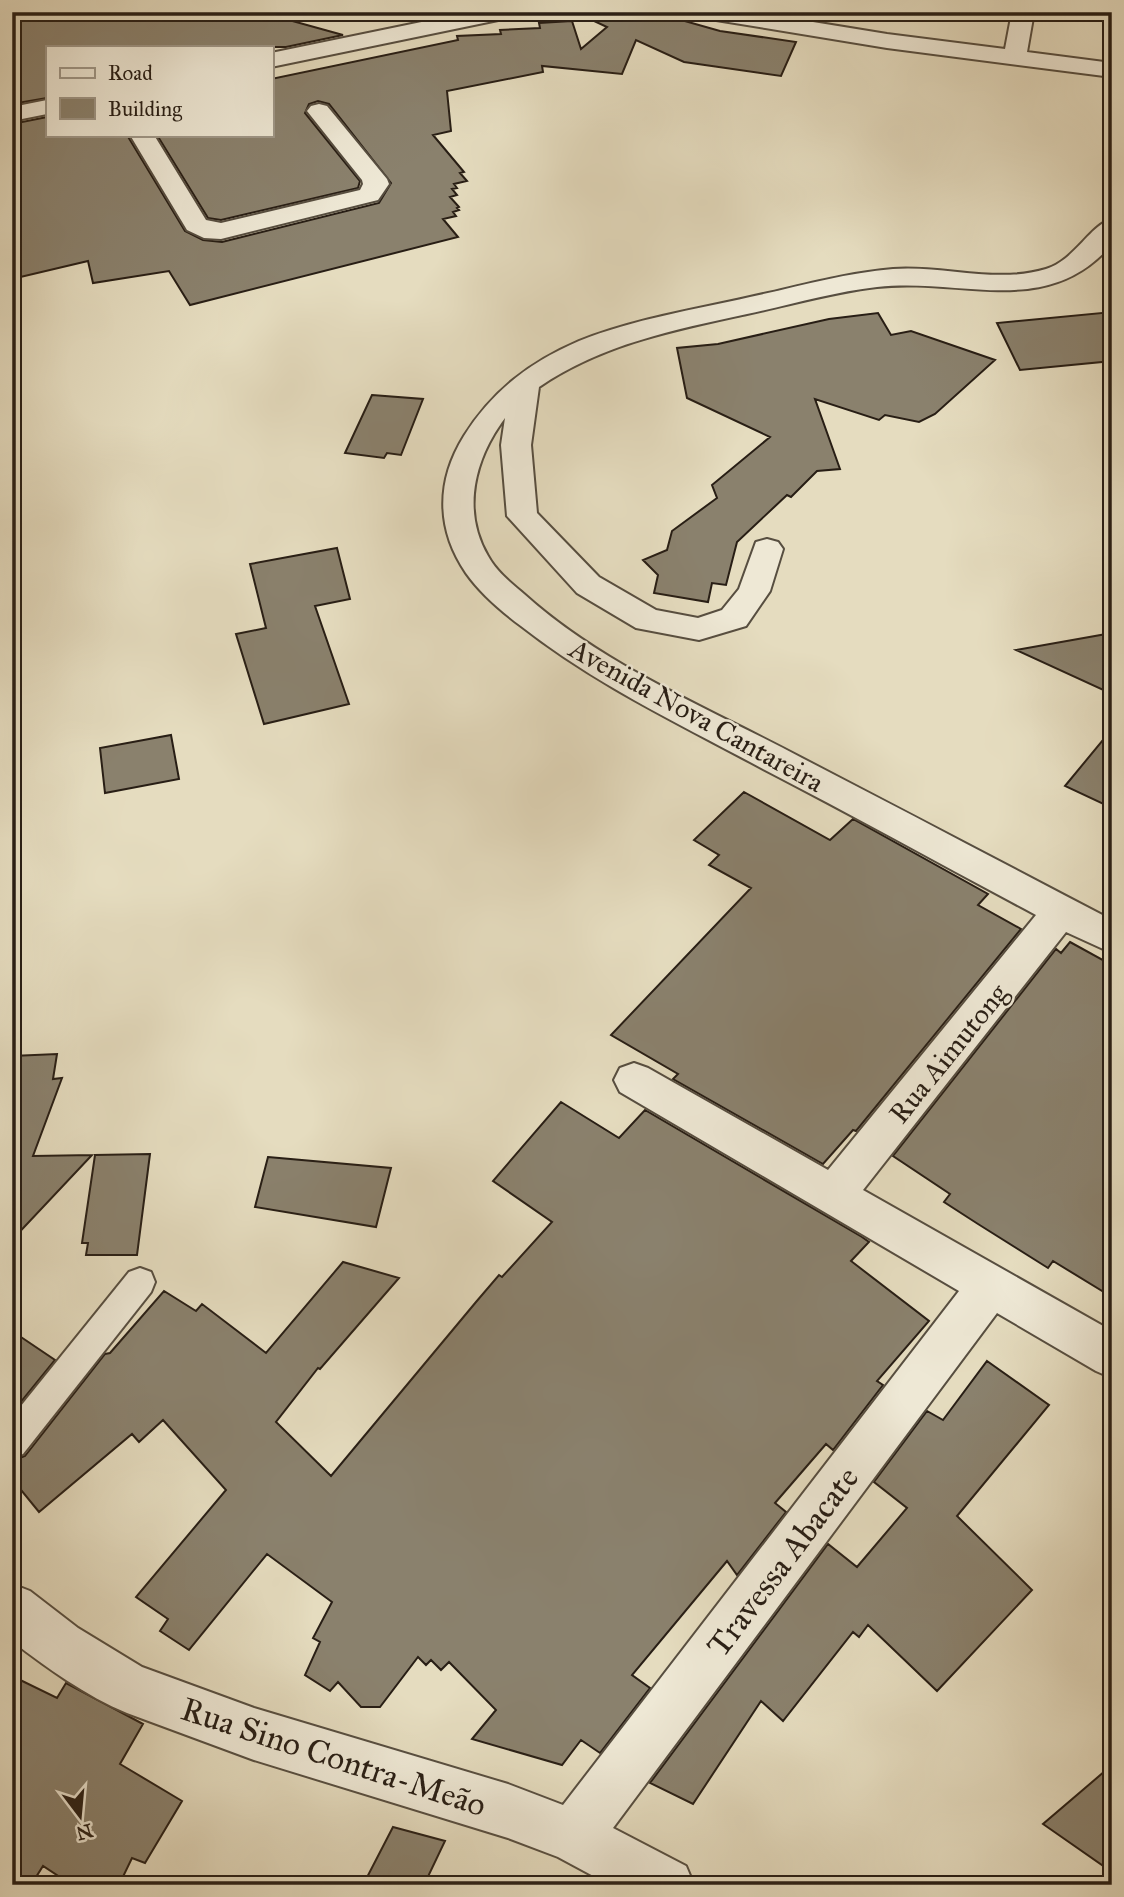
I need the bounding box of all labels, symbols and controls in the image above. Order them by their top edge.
legend [46,46,273,136]
text: Road [108,60,153,86]
text: Building [108,96,182,122]
street label: Avenida Nova Cantareira [563,630,830,800]
street label: Rua Aimutong [881,976,1016,1130]
street label: Travessa Abacate [698,1459,867,1665]
street label: Rua Sino Contra-Meão [176,1689,491,1825]
north arrow [46,1782,116,1852]
text: N [74,1819,95,1845]

